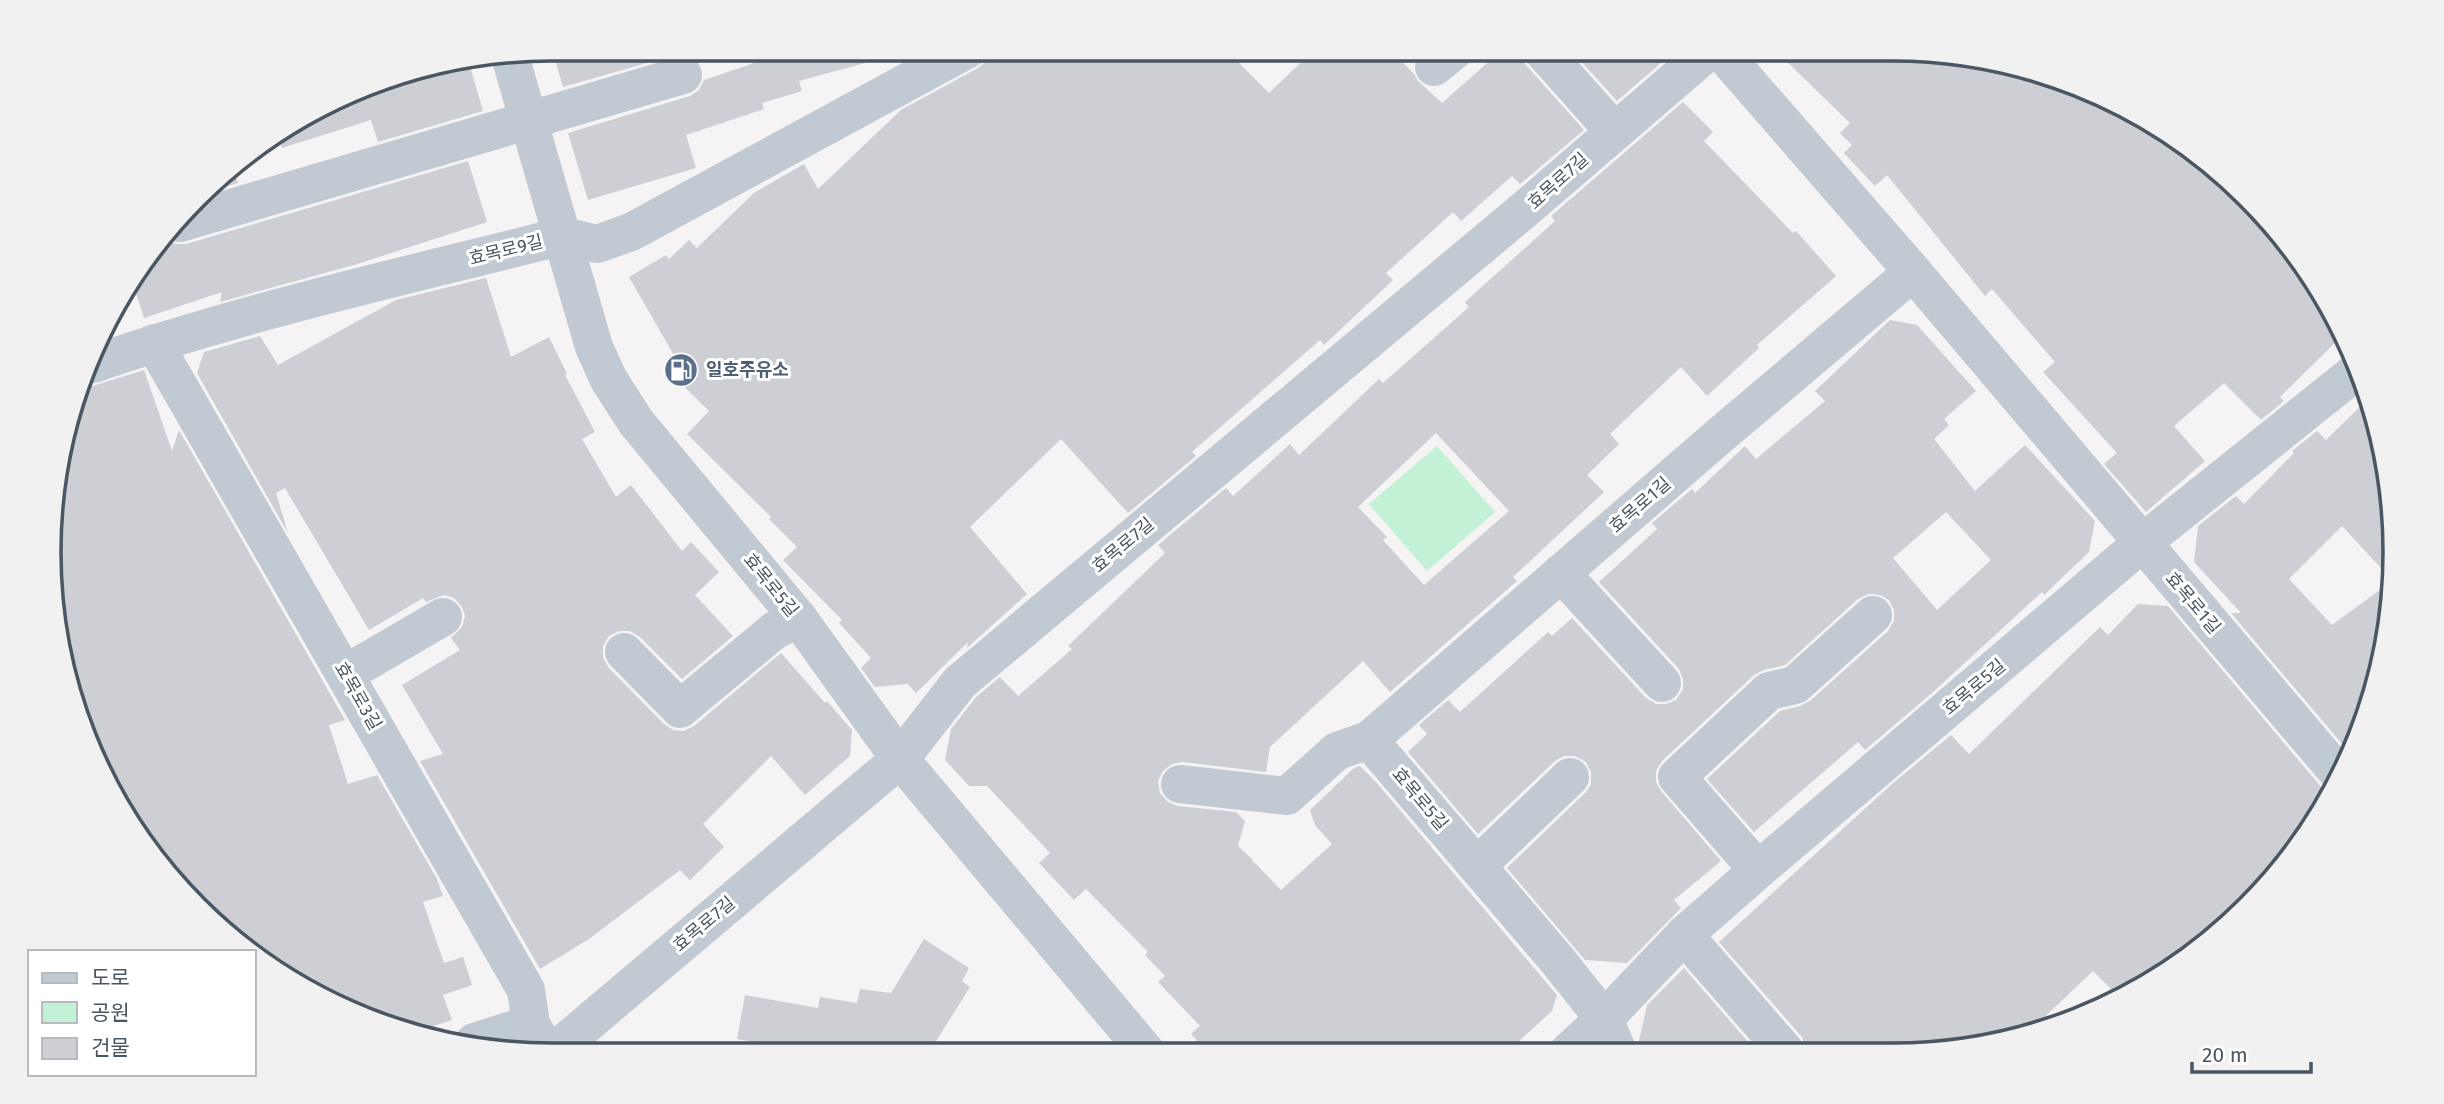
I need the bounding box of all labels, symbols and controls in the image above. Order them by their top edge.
street label: 효목로7길 [1523,148,1593,214]
street label: 효목로9길 [467,230,545,270]
fuel station icon: 일호주유소 [662,351,700,389]
place label: 일호주유소 [706,359,789,381]
street label: 효목로1길 [1605,472,1675,538]
street label: 효목로7길 [1087,513,1159,577]
street label: 효목로5길 [739,549,803,621]
street label: 효목로1길 [2161,568,2225,638]
street label: 효목로5길 [1938,654,2010,720]
street label: 효목로3길 [330,658,386,734]
street label: 효목로5길 [1387,763,1453,835]
street label: 효목로7길 [668,892,740,956]
legend [28,950,256,1076]
text: 도로 [91,965,130,991]
text: 공원 [91,1000,130,1026]
scale bar [2192,1030,2311,1074]
text: 건물 [91,1035,130,1061]
text: 20 m [2202,1042,2248,1068]

